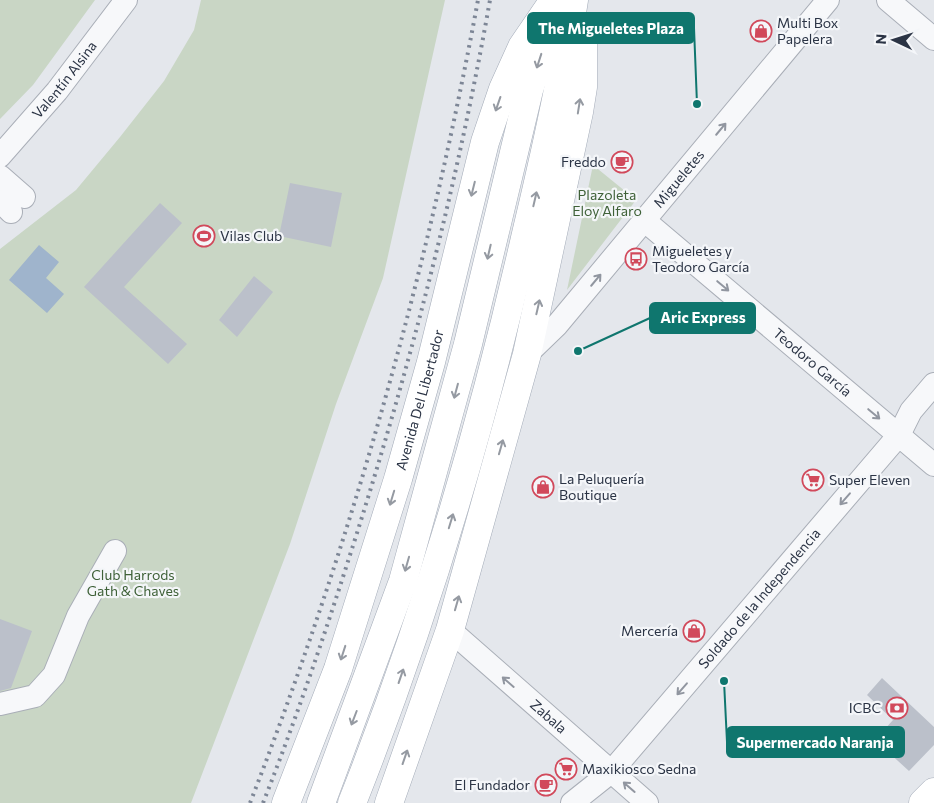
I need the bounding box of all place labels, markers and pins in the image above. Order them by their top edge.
callout: The Migueletes Plaza [528,13,694,43]
place label: Multi Box Papelera [777,14,839,47]
shop icon: Multi Box Papelera [749,19,773,43]
cafe icon: Freddo [610,150,634,174]
place label: Freddo [561,153,606,170]
sports icon: Vilas Club [192,224,216,248]
place label: Vilas Club [220,227,282,244]
place label: Migueletes y Teodoro García [652,242,749,275]
bus stop icon: Migueletes y Teodoro García [624,247,648,271]
callout: Aric Express [650,303,755,333]
supermarket icon: Super Eleven [801,468,825,492]
place label: La Peluquería Boutique [559,470,644,503]
place label: Super Eleven [829,471,910,488]
shop icon: La Peluquería Boutique [531,475,555,499]
shop icon: Mercería [682,619,706,643]
place label: Mercería [621,622,678,639]
bank icon: ICBC [885,696,909,720]
place label: ICBC [849,699,881,716]
callout: Supermercado Naranja [727,727,904,757]
supermarket icon: Maxikiosco Sedna [554,757,578,781]
place label: Maxikiosco Sedna [582,760,696,777]
cafe icon: El Fundador [534,773,558,797]
place label: El Fundador [454,776,530,793]

